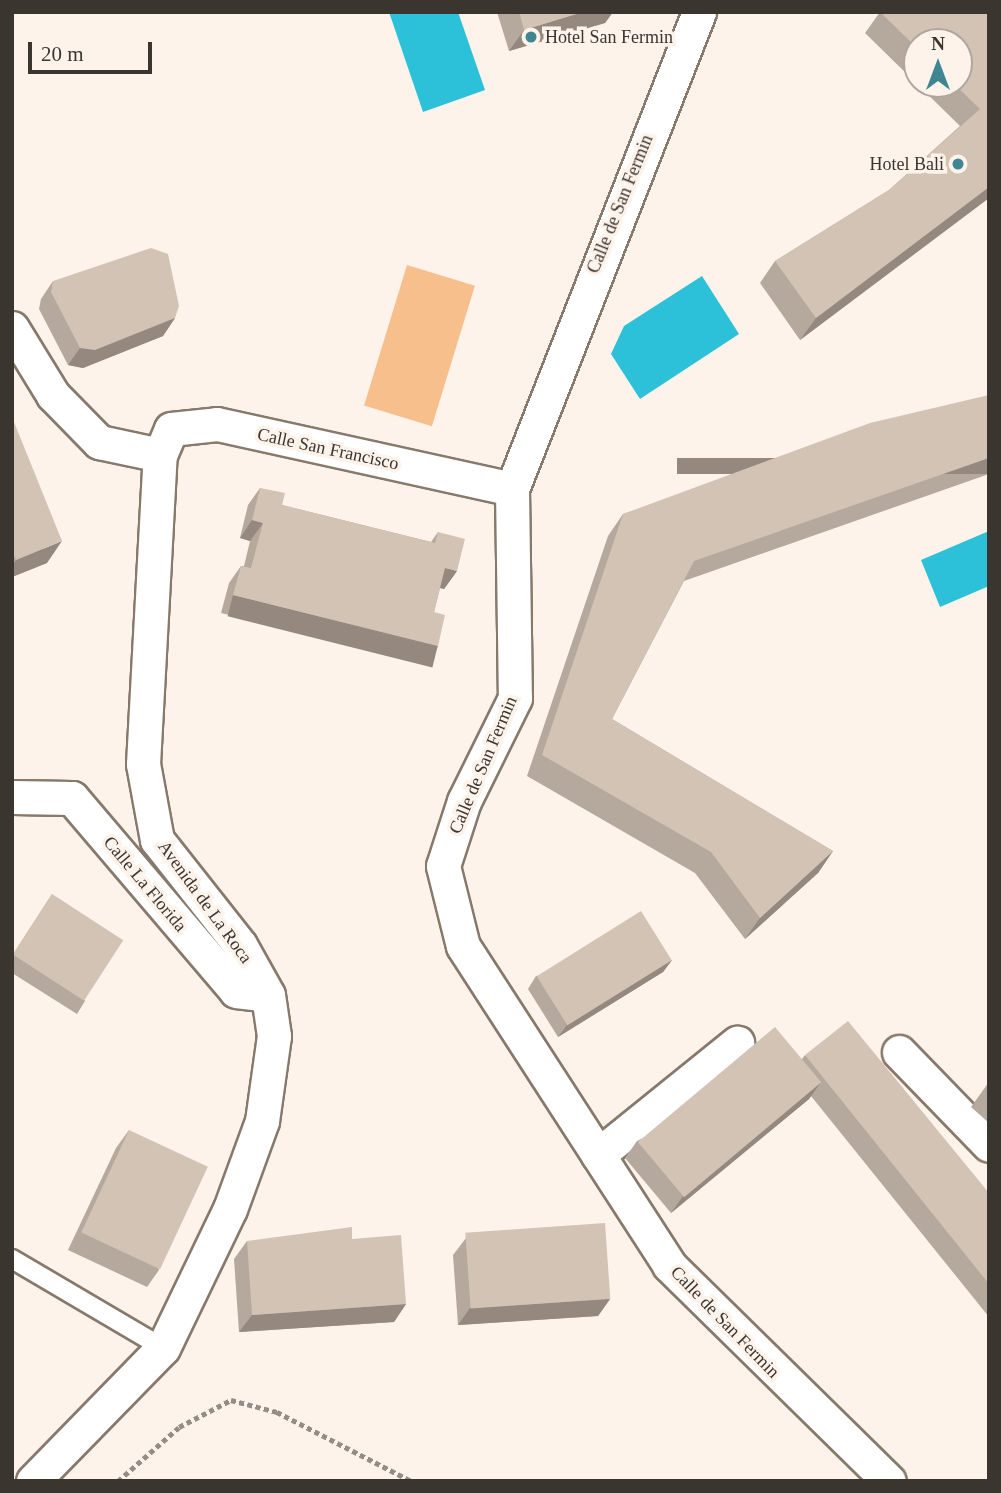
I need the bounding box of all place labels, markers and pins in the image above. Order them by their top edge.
place label: Hotel San Fermin [545,26,673,48]
marker: Hotel San Fermin [523,29,539,45]
place label: Hotel Bali [870,153,944,175]
marker: Hotel Bali [950,156,966,172]

